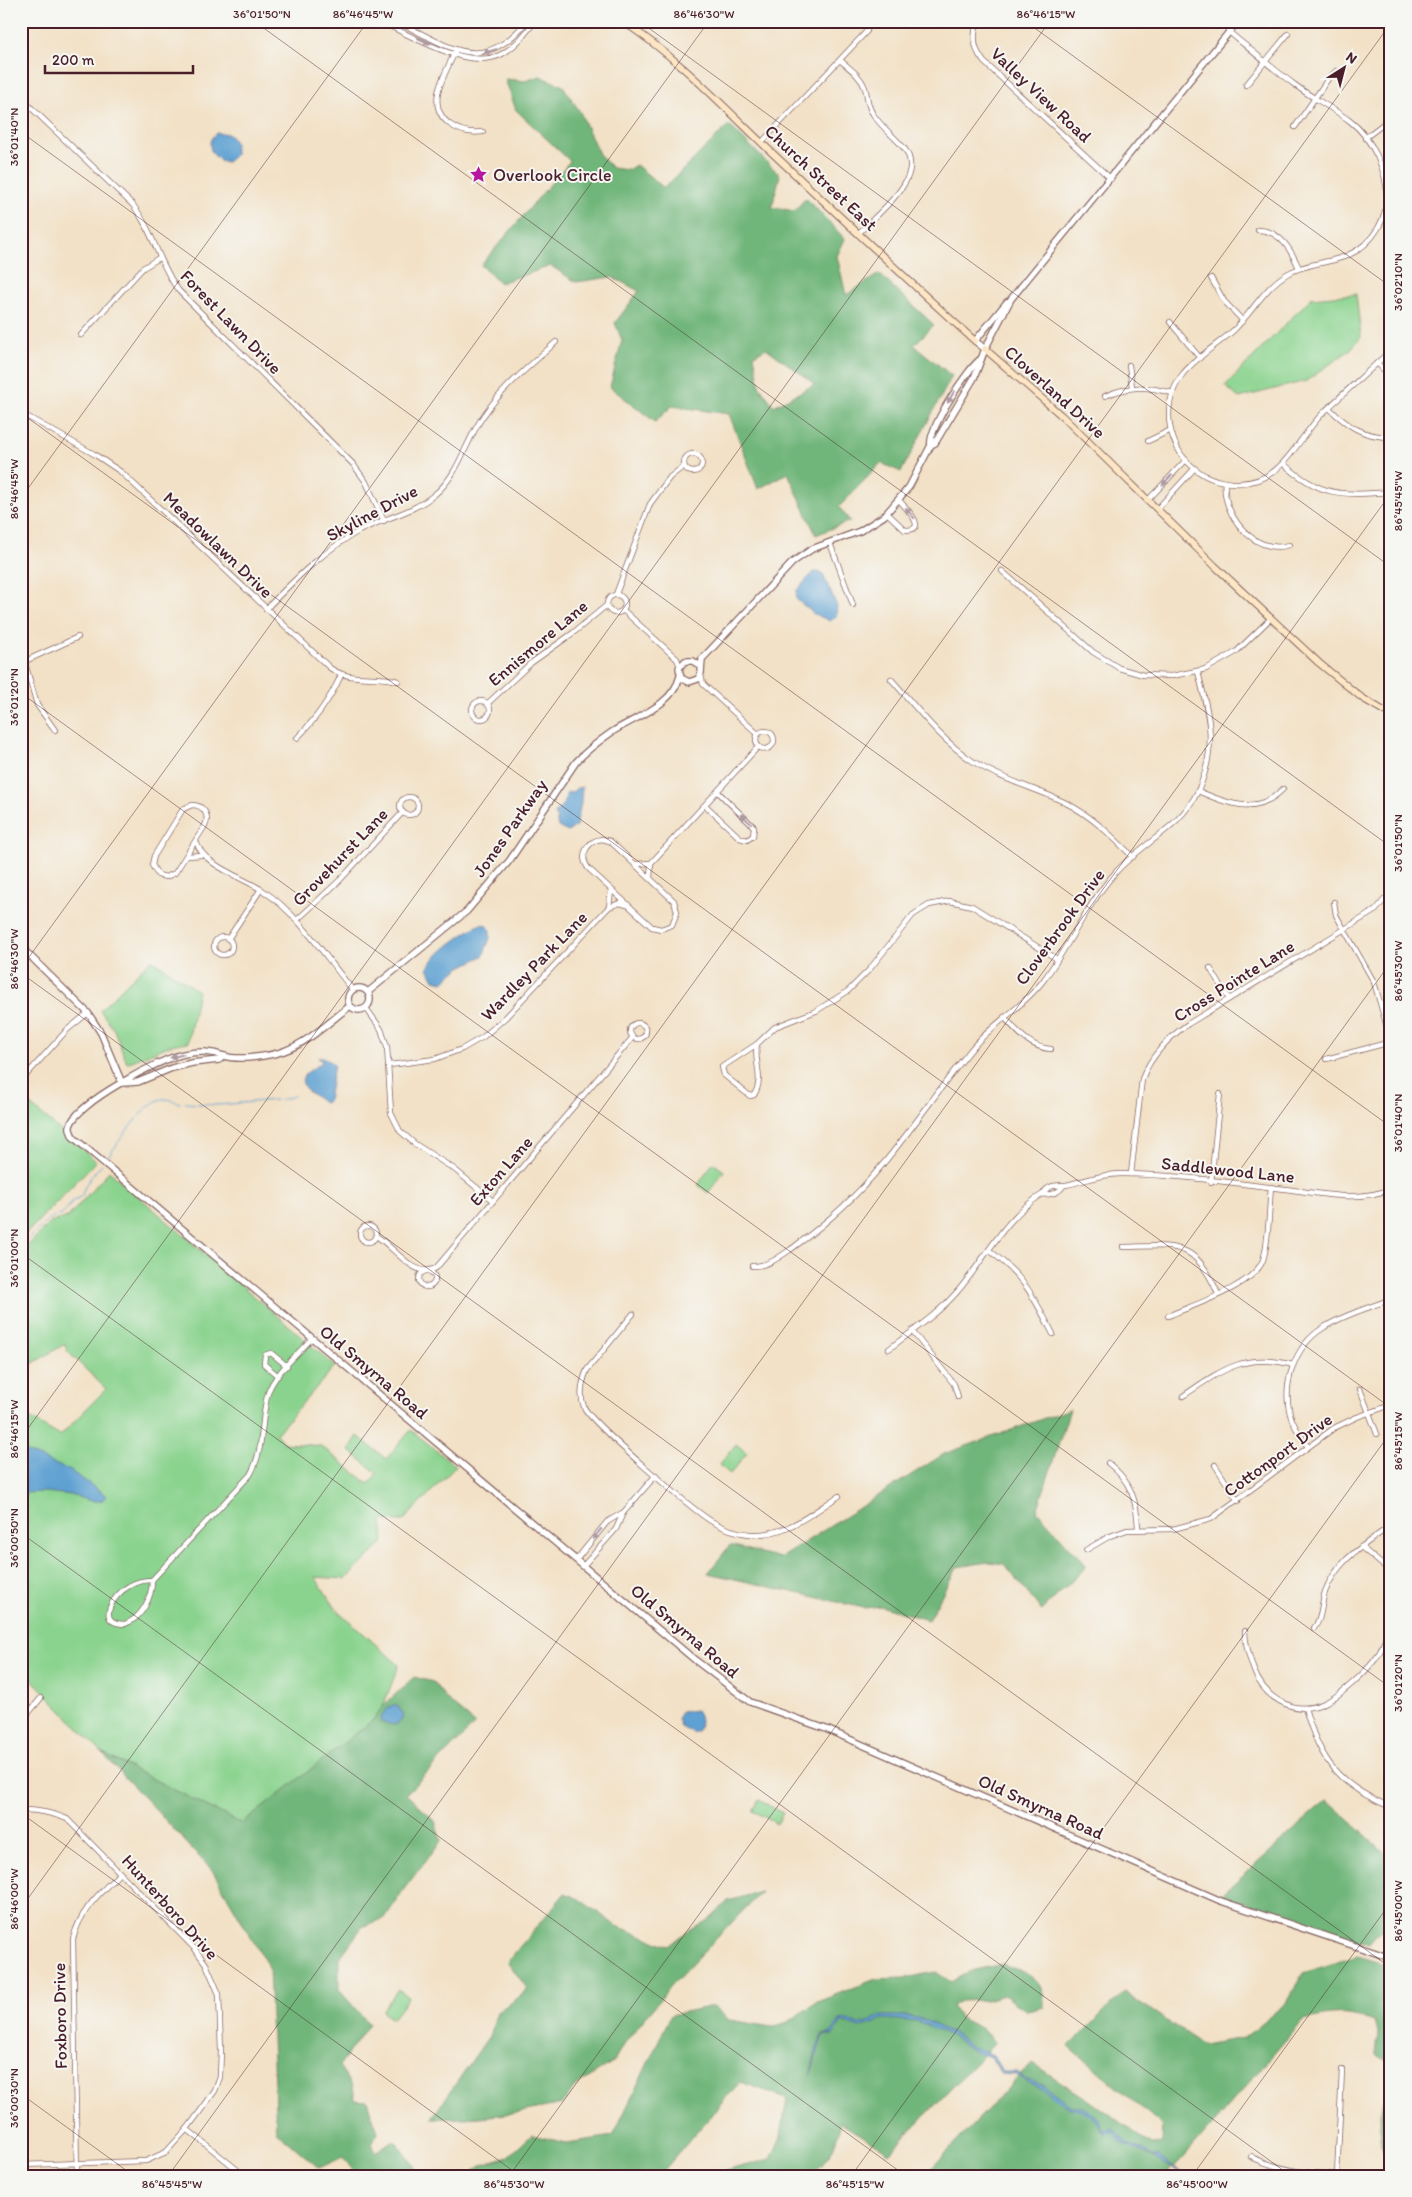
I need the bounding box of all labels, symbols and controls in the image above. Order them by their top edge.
text: 36°01'50"N [233,7,291,21]
text: 86°46'45"W [333,7,393,21]
text: 86°46'30"W [674,7,734,21]
text: 86°46'15"W [1017,7,1075,21]
one-way arrow [417,38,431,46]
scale bar [45,42,192,74]
north arrow [1320,42,1370,92]
street label: Valley View Road [986,43,1096,148]
one-way arrow [482,47,497,55]
text: N [1343,48,1360,68]
text: 200 m [52,51,95,69]
text: 36°01'40"N [7,108,21,166]
street label: Church Street East [760,120,882,236]
place label: Overlook Circle [493,164,612,186]
place icon: Overlook Circle [469,165,489,185]
text: 36°02'10"N [1391,253,1405,311]
street label: Forest Lawn Drive [176,265,286,379]
street label: Cloverland Drive [1000,341,1110,443]
one-way arrow [947,390,956,403]
text: 86°46'45"W [7,459,21,519]
text: 86°45'45"W [1391,471,1405,531]
one-way arrow [1161,474,1173,486]
street label: Skyline Drive [322,480,422,546]
street label: Meadowlawn Drive [159,487,277,603]
one-way arrow [904,507,915,520]
street label: Ennismore Lane [484,595,592,691]
text: 36°01'20"N [7,668,21,726]
street label: Jones Parkway [468,774,552,881]
street label: Grovehurst Lane [287,803,393,911]
one-way arrow [741,813,753,825]
text: 36°01'50"N [1391,814,1405,872]
street label: Cloverbrook Drive [1010,865,1110,989]
street label: Wardley Park Lane [476,907,592,1025]
text: 86°46'30"W [7,929,21,989]
street label: Cross Pointe Lane [1170,935,1298,1027]
text: 86°45'30"W [1391,941,1405,1001]
one-way arrow [170,1052,185,1060]
text: 36°01'40"N [1391,1094,1405,1152]
street label: Exton Lane [465,1131,537,1211]
street label: Saddlewood Lane [1160,1152,1296,1188]
text: 36°01'00"N [7,1229,21,1287]
street label: Old Smyrna Road [315,1320,433,1424]
text: 86°46'15"W [7,1400,21,1458]
street label: Cottonport Drive [1219,1408,1337,1502]
text: 86°45'15"W [1391,1412,1405,1470]
text: 36°00'50"N [7,1508,21,1568]
one-way arrow [592,1527,603,1540]
street label: Old Smyrna Road [626,1579,744,1683]
text: 36°01'20"N [1391,1654,1405,1712]
street label: Old Smyrna Road [975,1769,1107,1845]
street label: Hunterboro Drive [117,1850,223,1964]
text: 86°46'00"W [7,1868,21,1930]
text: 86°45'00"W [1391,1880,1405,1942]
street label: Foxboro Drive [48,1963,72,2069]
text: 36°00'30"N [7,2068,21,2128]
text: 86°45'45"W [142,2177,202,2191]
text: 86°45'30"W [484,2177,544,2191]
text: 86°45'15"W [826,2177,884,2191]
text: 86°45'00"W [1166,2177,1228,2191]

